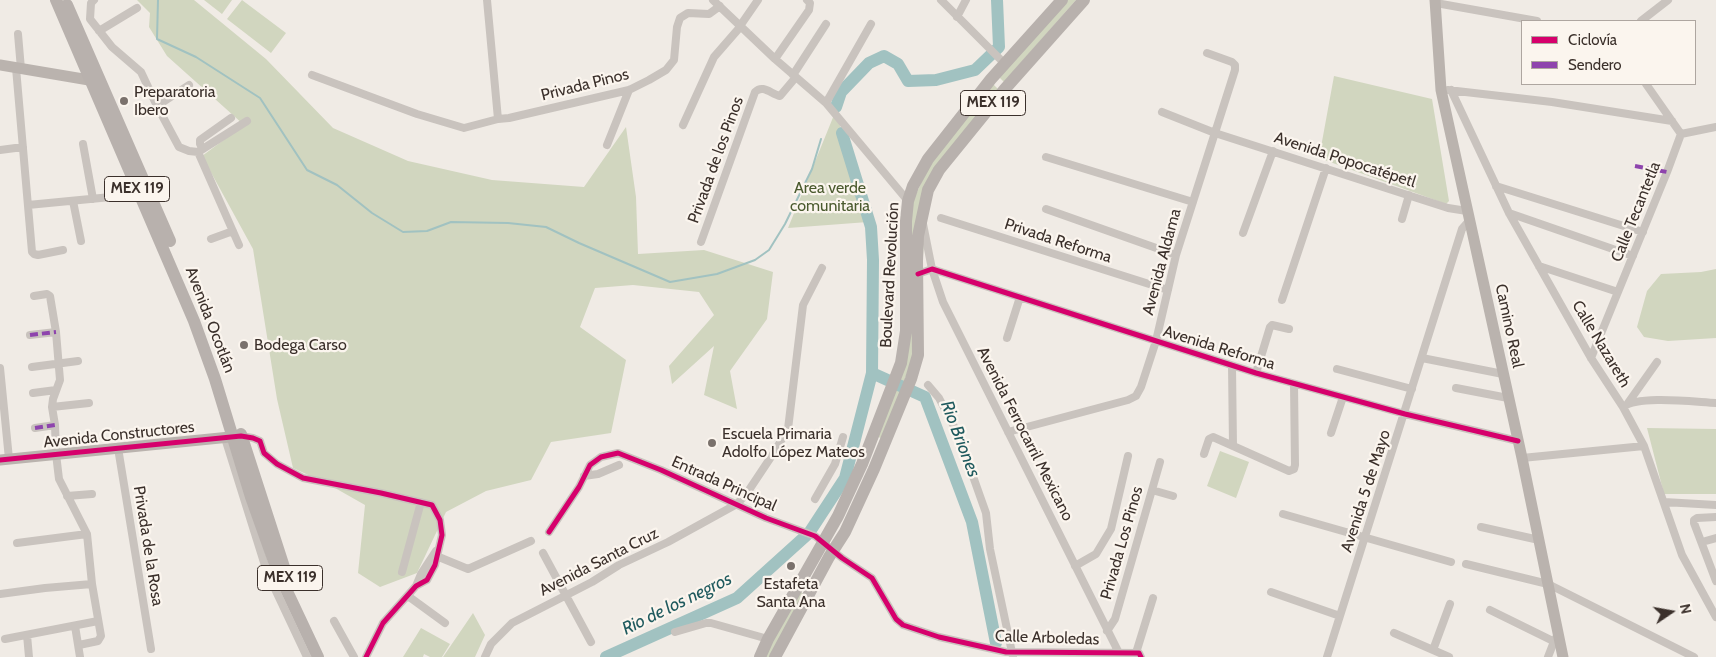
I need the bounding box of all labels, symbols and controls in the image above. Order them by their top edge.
legend [1521,20,1696,85]
text: Ciclovía [1568,31,1617,49]
text: Sendero [1568,56,1622,74]
street label: Privada Pinos [539,65,631,105]
place label: Preparatoria Ibero [134,82,215,120]
road number: MEX 119 [960,90,1026,116]
street label: Privada de los Pinos [684,94,748,226]
marker: Preparatoria Ibero [118,95,130,107]
street label: Avenida Popocatépetl [1272,128,1418,192]
street label: Calle Tecantetla [1607,159,1665,265]
road number: MEX 119 [104,176,170,202]
park label: Area verde comunitaria [790,178,870,216]
street label: Boulevard Revolución [877,202,903,348]
street label: Avenida Aldama [1139,207,1185,317]
street label: Privada Reforma [1002,215,1114,267]
street label: Avenida Ocotlán [181,264,239,376]
street label: Camino Real [1491,282,1527,370]
street label: Calle Nazareth [1568,297,1634,391]
street label: Avenida Reforma [1161,322,1277,374]
place label: Bodega Carso [254,335,347,355]
marker: Bodega Carso [238,339,250,351]
street label: Avenida Ferrocarril Mexicano [973,344,1077,524]
water label: Rio Briones [936,398,984,480]
street label: Avenida Constructores [43,418,195,452]
place label: Escuela Primaria Adolfo López Mateos [722,424,865,462]
street label: Avenida 5 de Mayo [1337,427,1395,555]
marker: Escuela Primaria Adolfo López Mateos [706,437,718,449]
street label: Entrada Principal [668,452,780,516]
street label: Privada Los Pinos [1097,484,1147,602]
street label: Privada de la Rosa [129,485,167,607]
street label: Avenida Santa Cruz [536,524,662,600]
marker: Estafeta Santa Ana [785,560,797,572]
road number: MEX 119 [258,566,322,590]
water label: Rio de los negros [619,568,735,640]
place label: Estafeta Santa Ana [757,574,825,612]
north arrow [1646,587,1696,637]
text: N [1676,602,1696,616]
street label: Calle Arboledas [994,627,1100,649]

